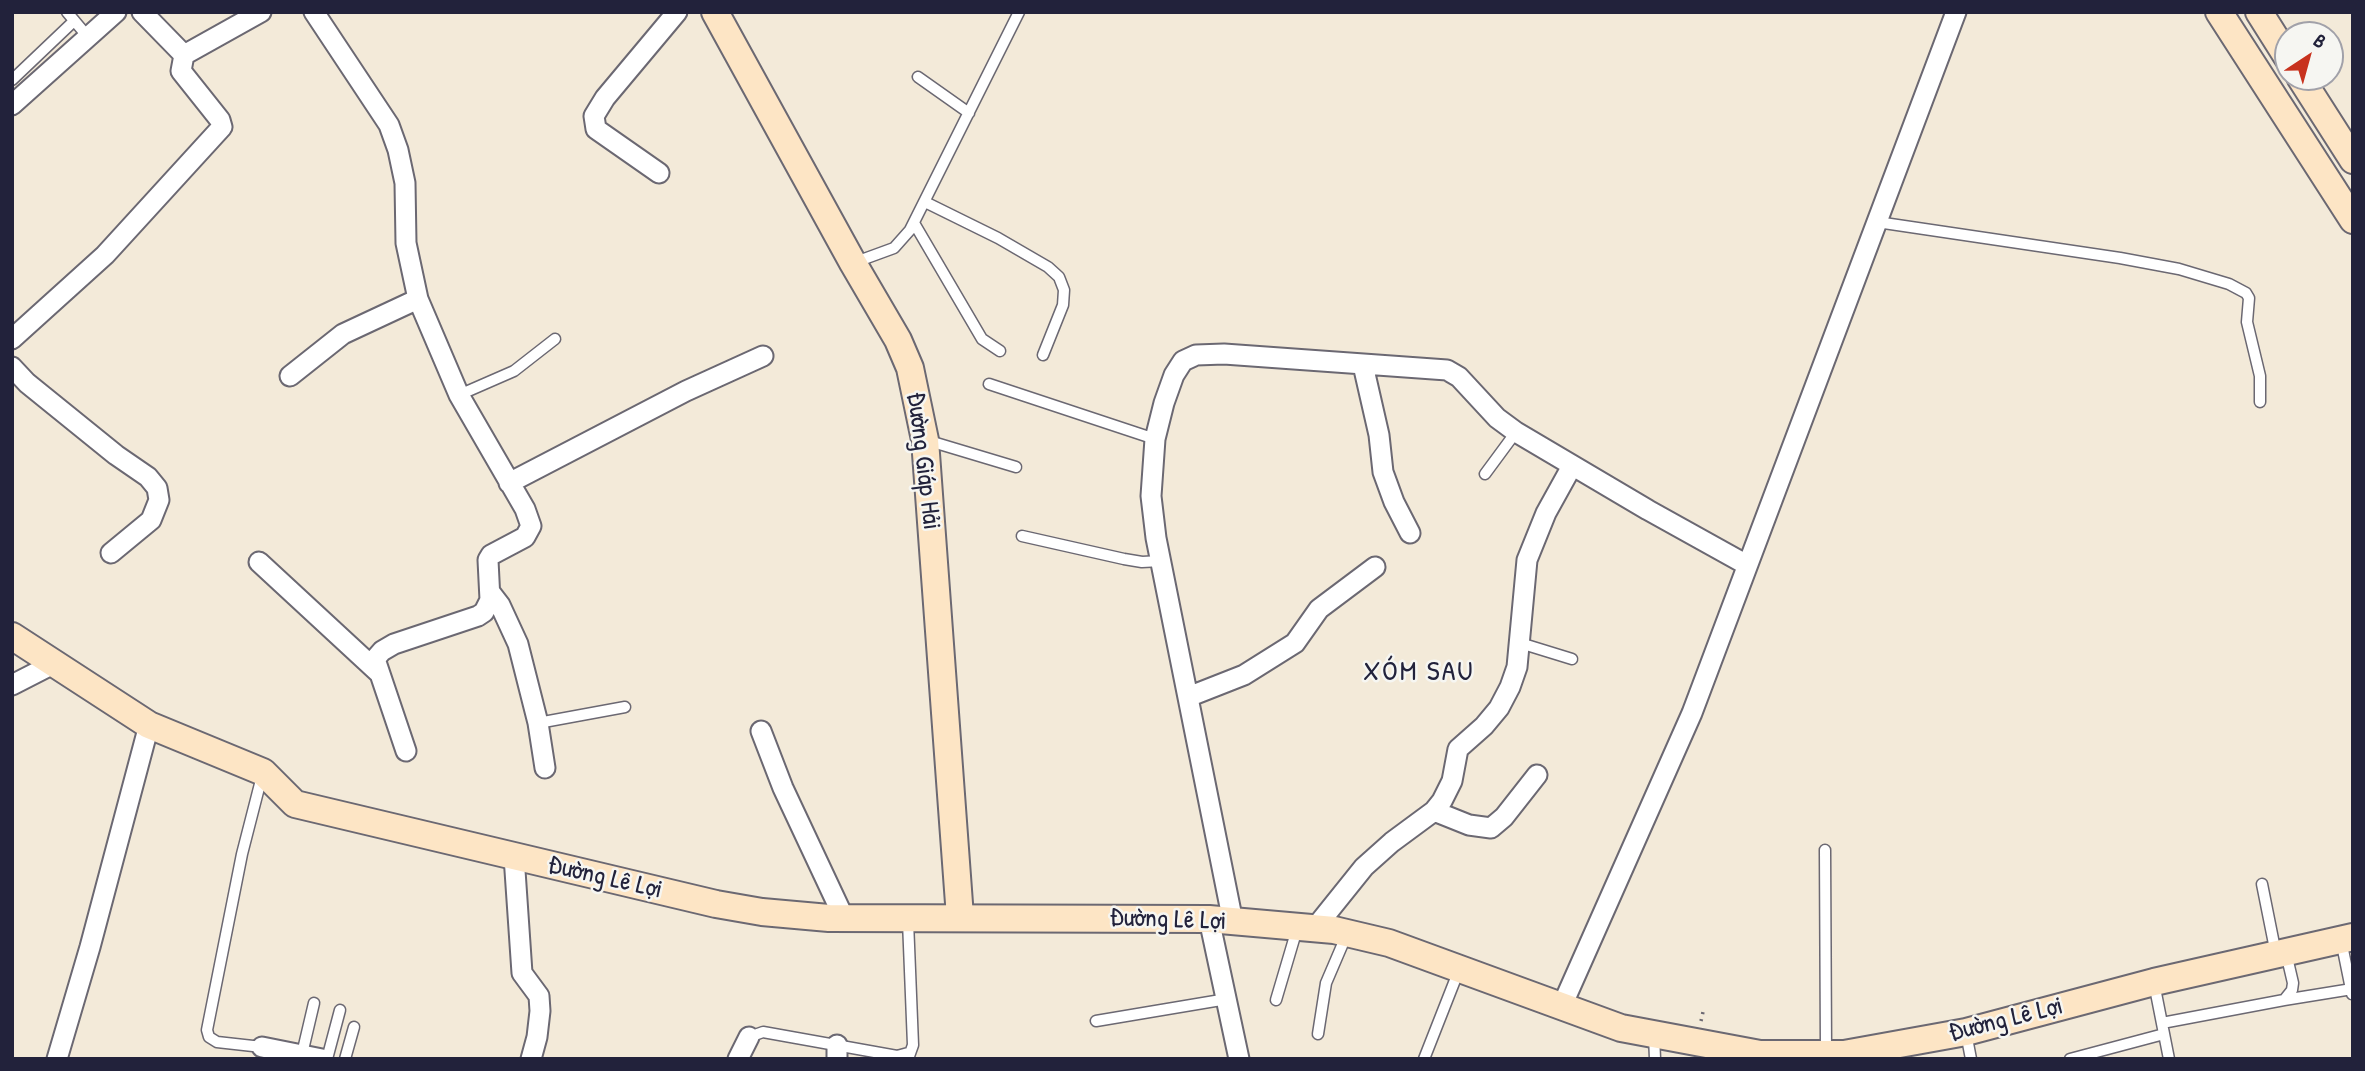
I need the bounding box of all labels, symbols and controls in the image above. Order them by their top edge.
north arrow [2274,21,2344,91]
text: B [2309,27,2332,54]
street label: Đường Giáp Hải [899,390,947,532]
district label: XÓM SAU [1364,656,1474,690]
street label: Đường Lê Lợi [545,850,665,906]
street label: Đường Lê Lợi [1109,902,1227,938]
street label: Đường Lê Lợi [1946,991,2066,1049]

